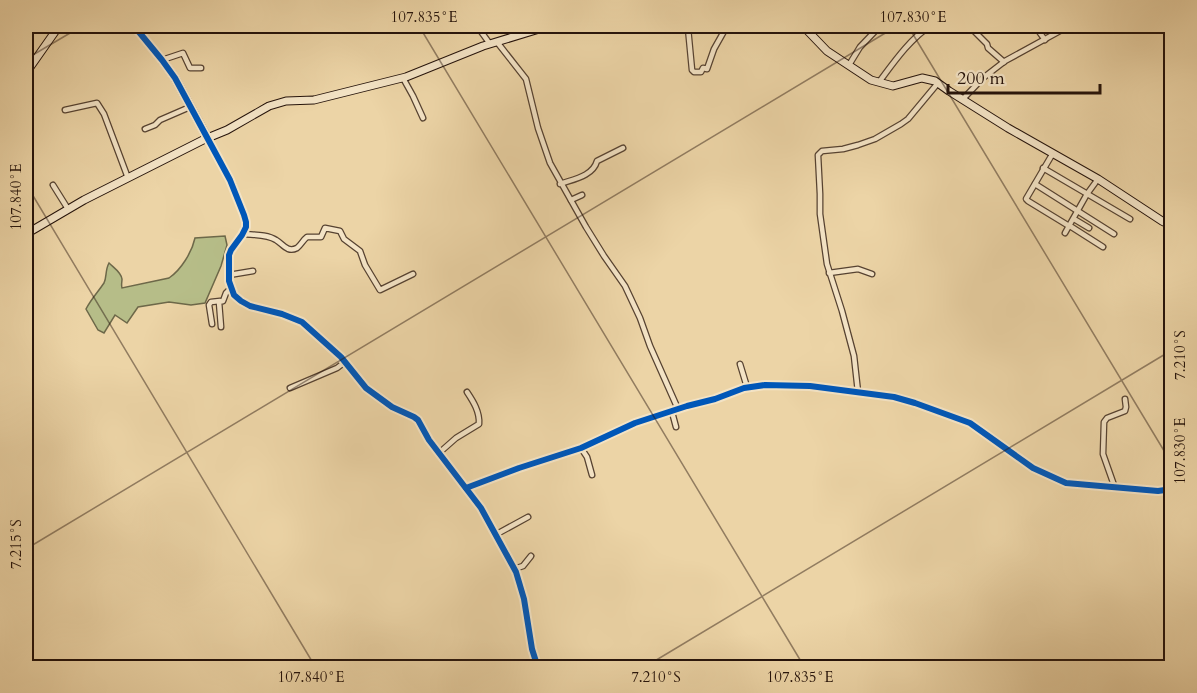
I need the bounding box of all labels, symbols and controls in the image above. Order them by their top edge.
text: 107.835°E [391,7,457,27]
text: 107.830°E [880,7,946,27]
scale bar [948,57,1100,95]
text: 200 m [957,66,1005,91]
text: 107.840°E [6,164,26,230]
text: 7.210°S [1170,330,1190,380]
text: 107.830°E [1170,418,1190,484]
text: 7.215°S [6,519,26,569]
text: 107.840°E [278,667,344,687]
text: 7.210°S [631,667,681,687]
text: 107.835°E [767,667,833,687]

